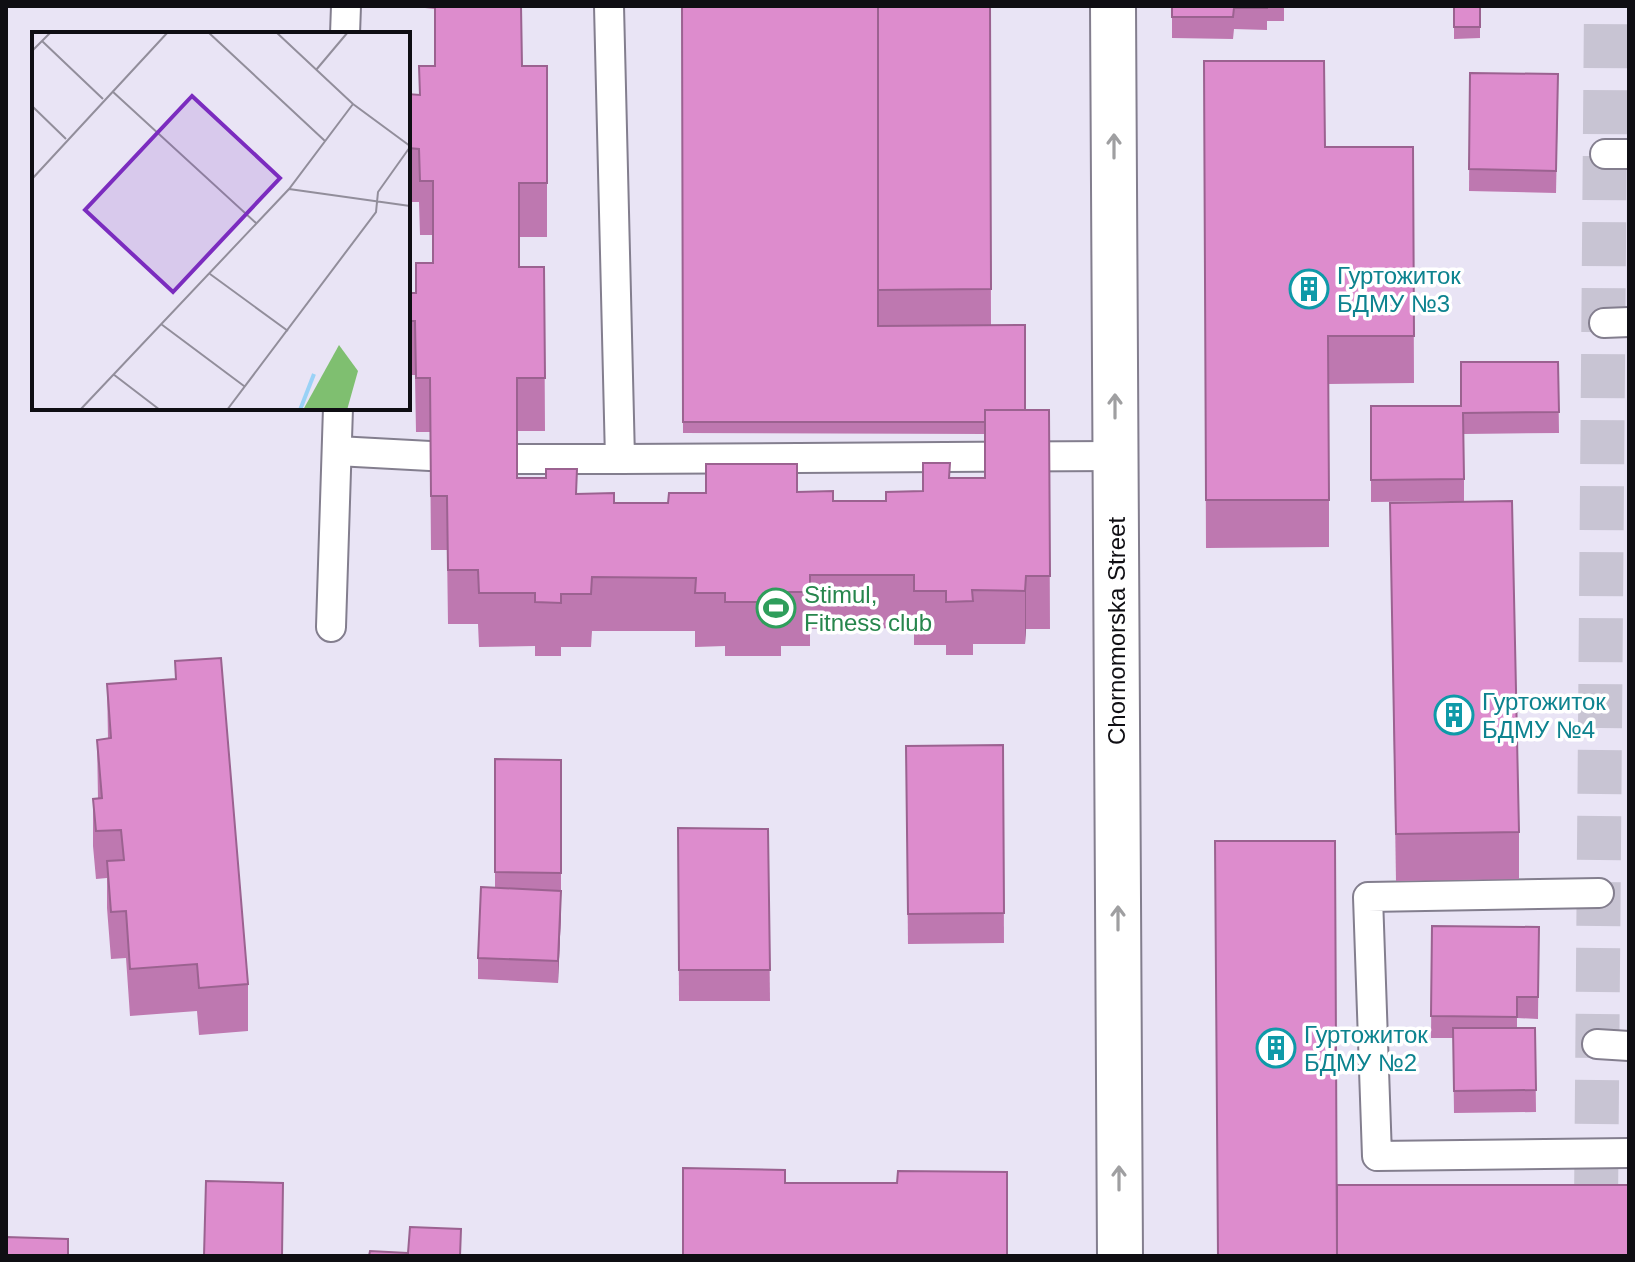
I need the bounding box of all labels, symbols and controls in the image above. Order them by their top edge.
inset map [32,32,410,410]
one-way arrow [1106,133,1122,160]
place label: Гуртожиток БДМУ №3 [1337,262,1461,317]
building icon: Гуртожиток БДМУ №3 [1288,268,1330,310]
one-way arrow [1107,393,1123,420]
street label: Chornomorska Street [1103,517,1130,745]
place label: Stimul, Fitness club [804,581,932,636]
sports icon: Stimul, Fitness club [755,587,797,629]
place label: Гуртожиток БДМУ №4 [1482,688,1606,743]
building icon: Гуртожиток БДМУ №4 [1433,694,1475,736]
one-way arrow [1110,905,1126,932]
place label: Гуртожиток БДМУ №2 [1304,1021,1428,1076]
building icon: Гуртожиток БДМУ №2 [1255,1027,1297,1069]
one-way arrow [1111,1165,1127,1192]

